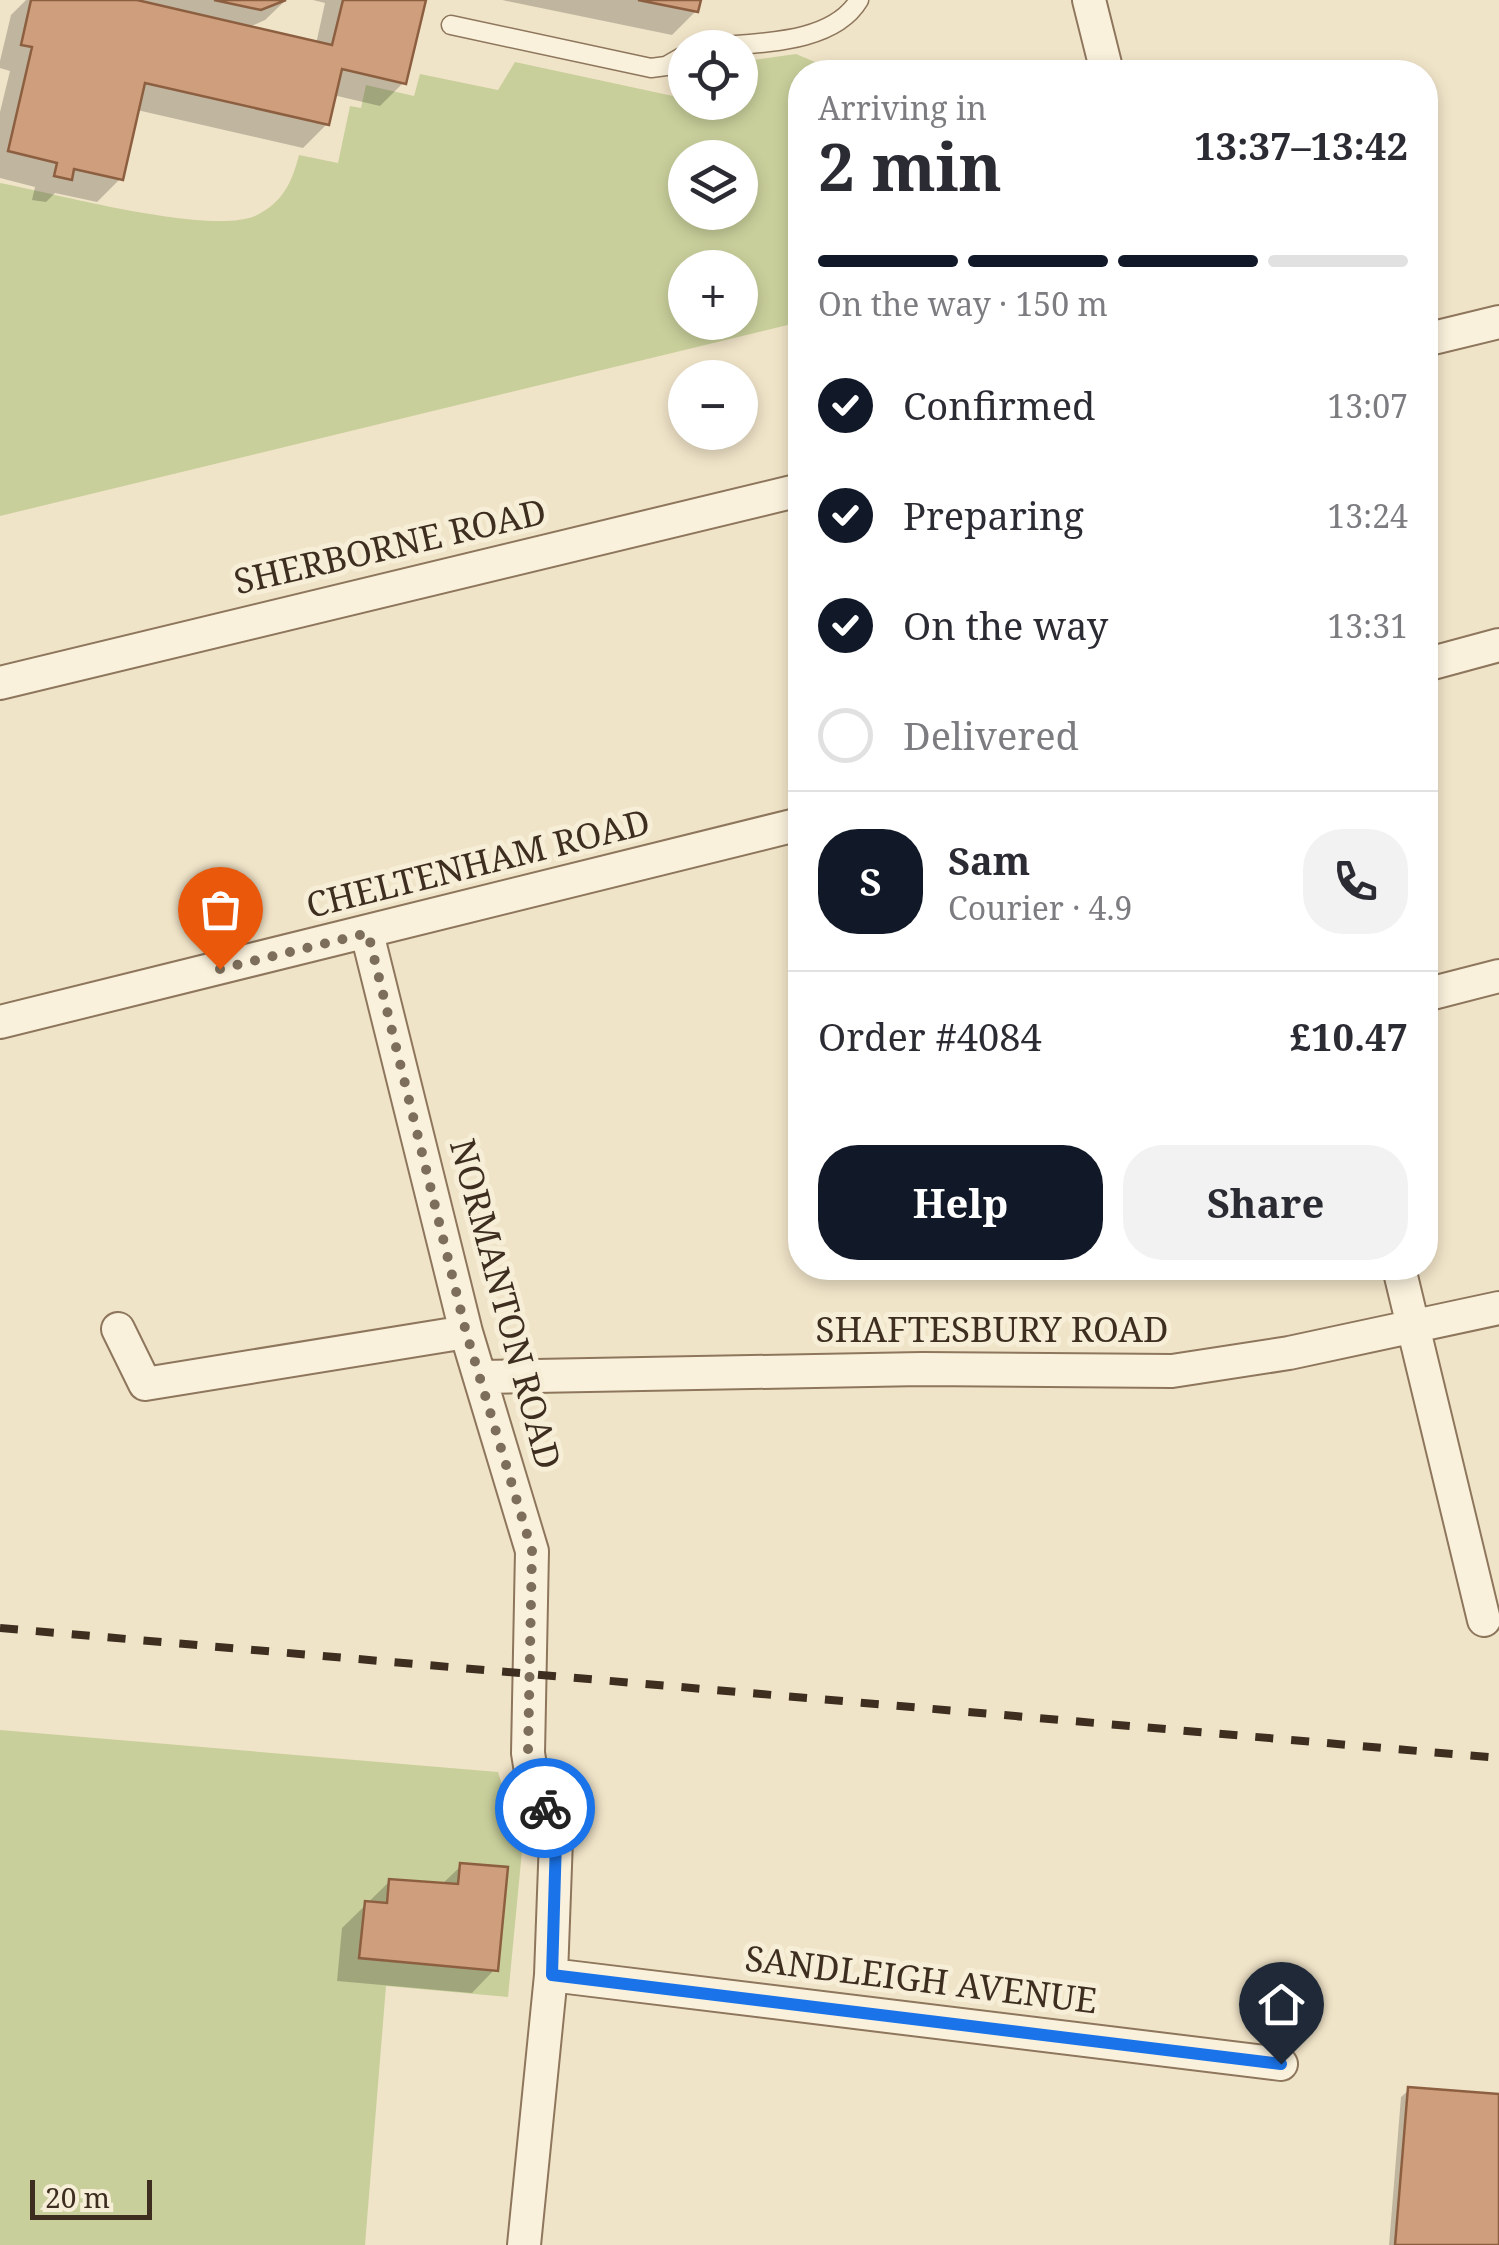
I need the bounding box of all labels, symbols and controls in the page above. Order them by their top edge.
map controls [668,30,758,450]
button: locate [668,30,758,120]
text: Arriving in [818,86,987,129]
text: 13:37–13:42 [1194,119,1408,171]
text: 2 min [818,122,1002,210]
button: layers [668,140,758,230]
button: + [668,250,758,340]
text: On the way · 150 m [818,282,1108,325]
button: − [668,360,758,450]
icon: check [818,378,873,433]
text: Confirmed [903,379,1095,431]
text: 13:07 [1327,384,1408,427]
street label: SHERBORNE ROAD [229,487,550,604]
icon: check [818,488,873,543]
text: Preparing [903,489,1084,541]
text: 13:24 [1327,494,1408,537]
icon: check [818,598,873,653]
text: On the way [903,599,1108,651]
text: 13:31 [1327,604,1408,647]
text: Delivered [903,709,1079,761]
street label: CHELTENHAM ROAD [301,797,654,928]
button: phone [1303,829,1408,934]
text: Sam [948,834,1030,886]
text: S [859,855,882,907]
pin [178,867,263,970]
icon: bag [193,882,248,937]
text: Courier · 4.9 [948,886,1132,929]
text: Order #4084 [818,1010,1042,1062]
text: £10.47 [1290,1010,1408,1062]
street label: NORMANTON ROAD [440,1133,573,1474]
button: Help [818,1145,1103,1260]
button: Share [1123,1145,1408,1260]
street label: SHAFTESBURY ROAD [816,1305,1168,1352]
courier [495,1758,595,1858]
icon: bike [518,1781,573,1836]
street label: SANDLEIGH AVENUE [742,1934,1100,2023]
pin [1239,1962,1324,2065]
icon: home [1254,1977,1309,2032]
scale bar [30,2175,152,2220]
text: 20 m [45,2178,110,2216]

